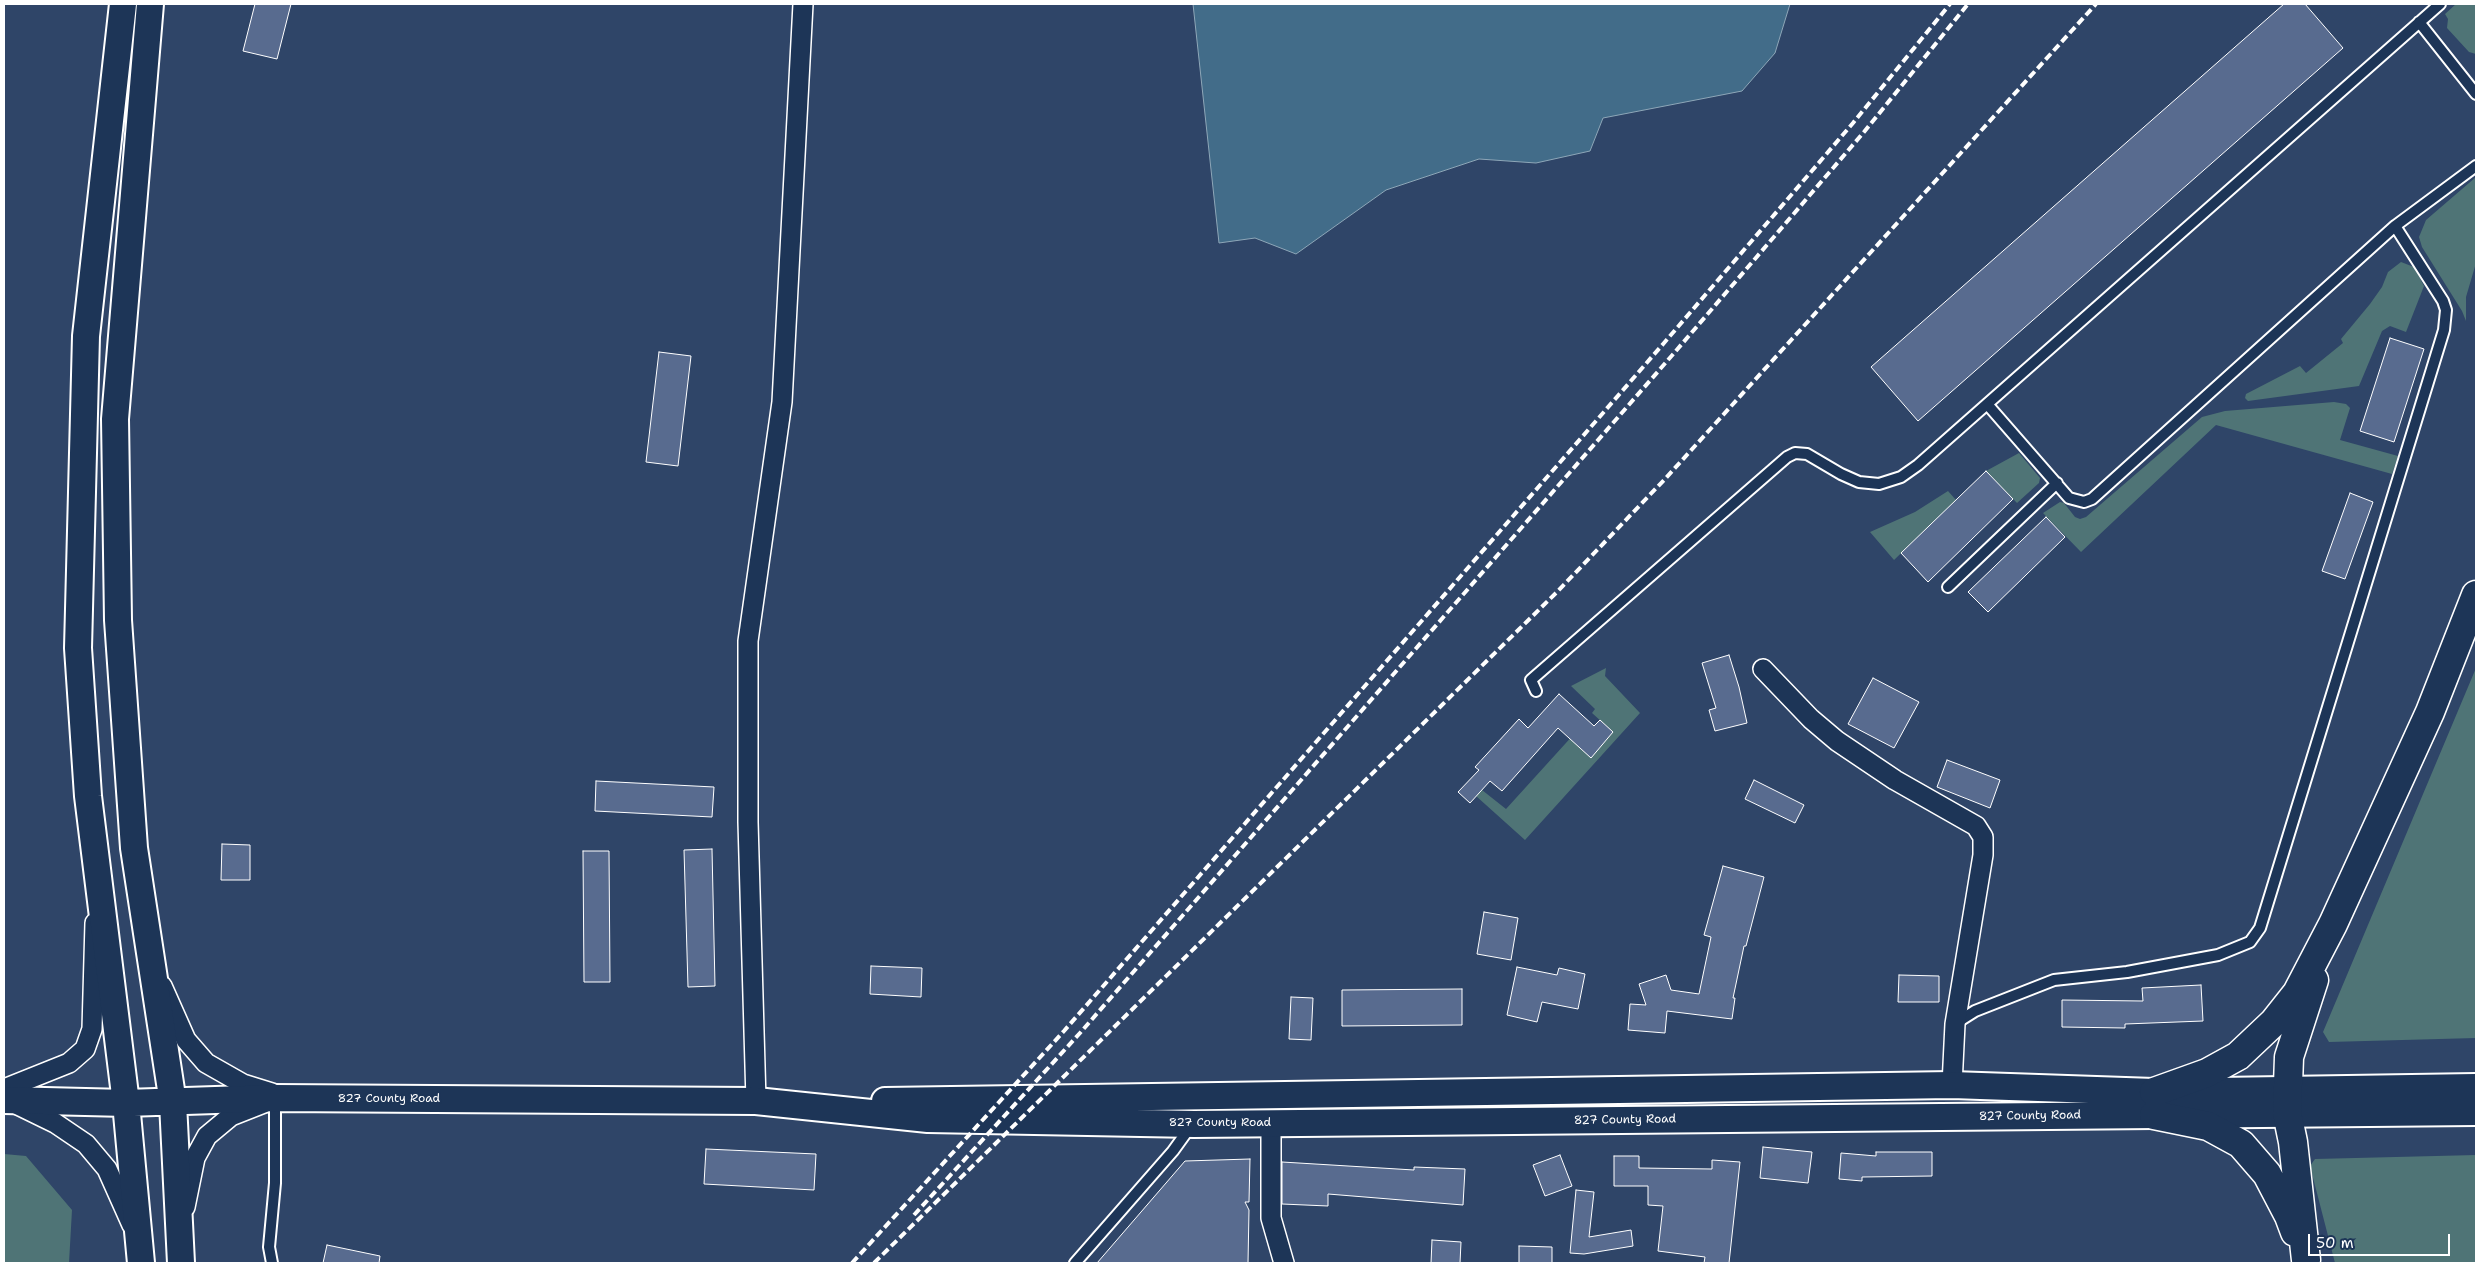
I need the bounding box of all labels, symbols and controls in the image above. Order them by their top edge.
street label: 827 County Road [338,1092,440,1106]
street label: 827 County Road [1979,1108,2081,1124]
street label: 827 County Road [1574,1112,1676,1128]
street label: 827 County Road [1169,1116,1271,1130]
scale bar [2310,1224,2452,1256]
text: 50 m [2316,1233,2354,1253]

